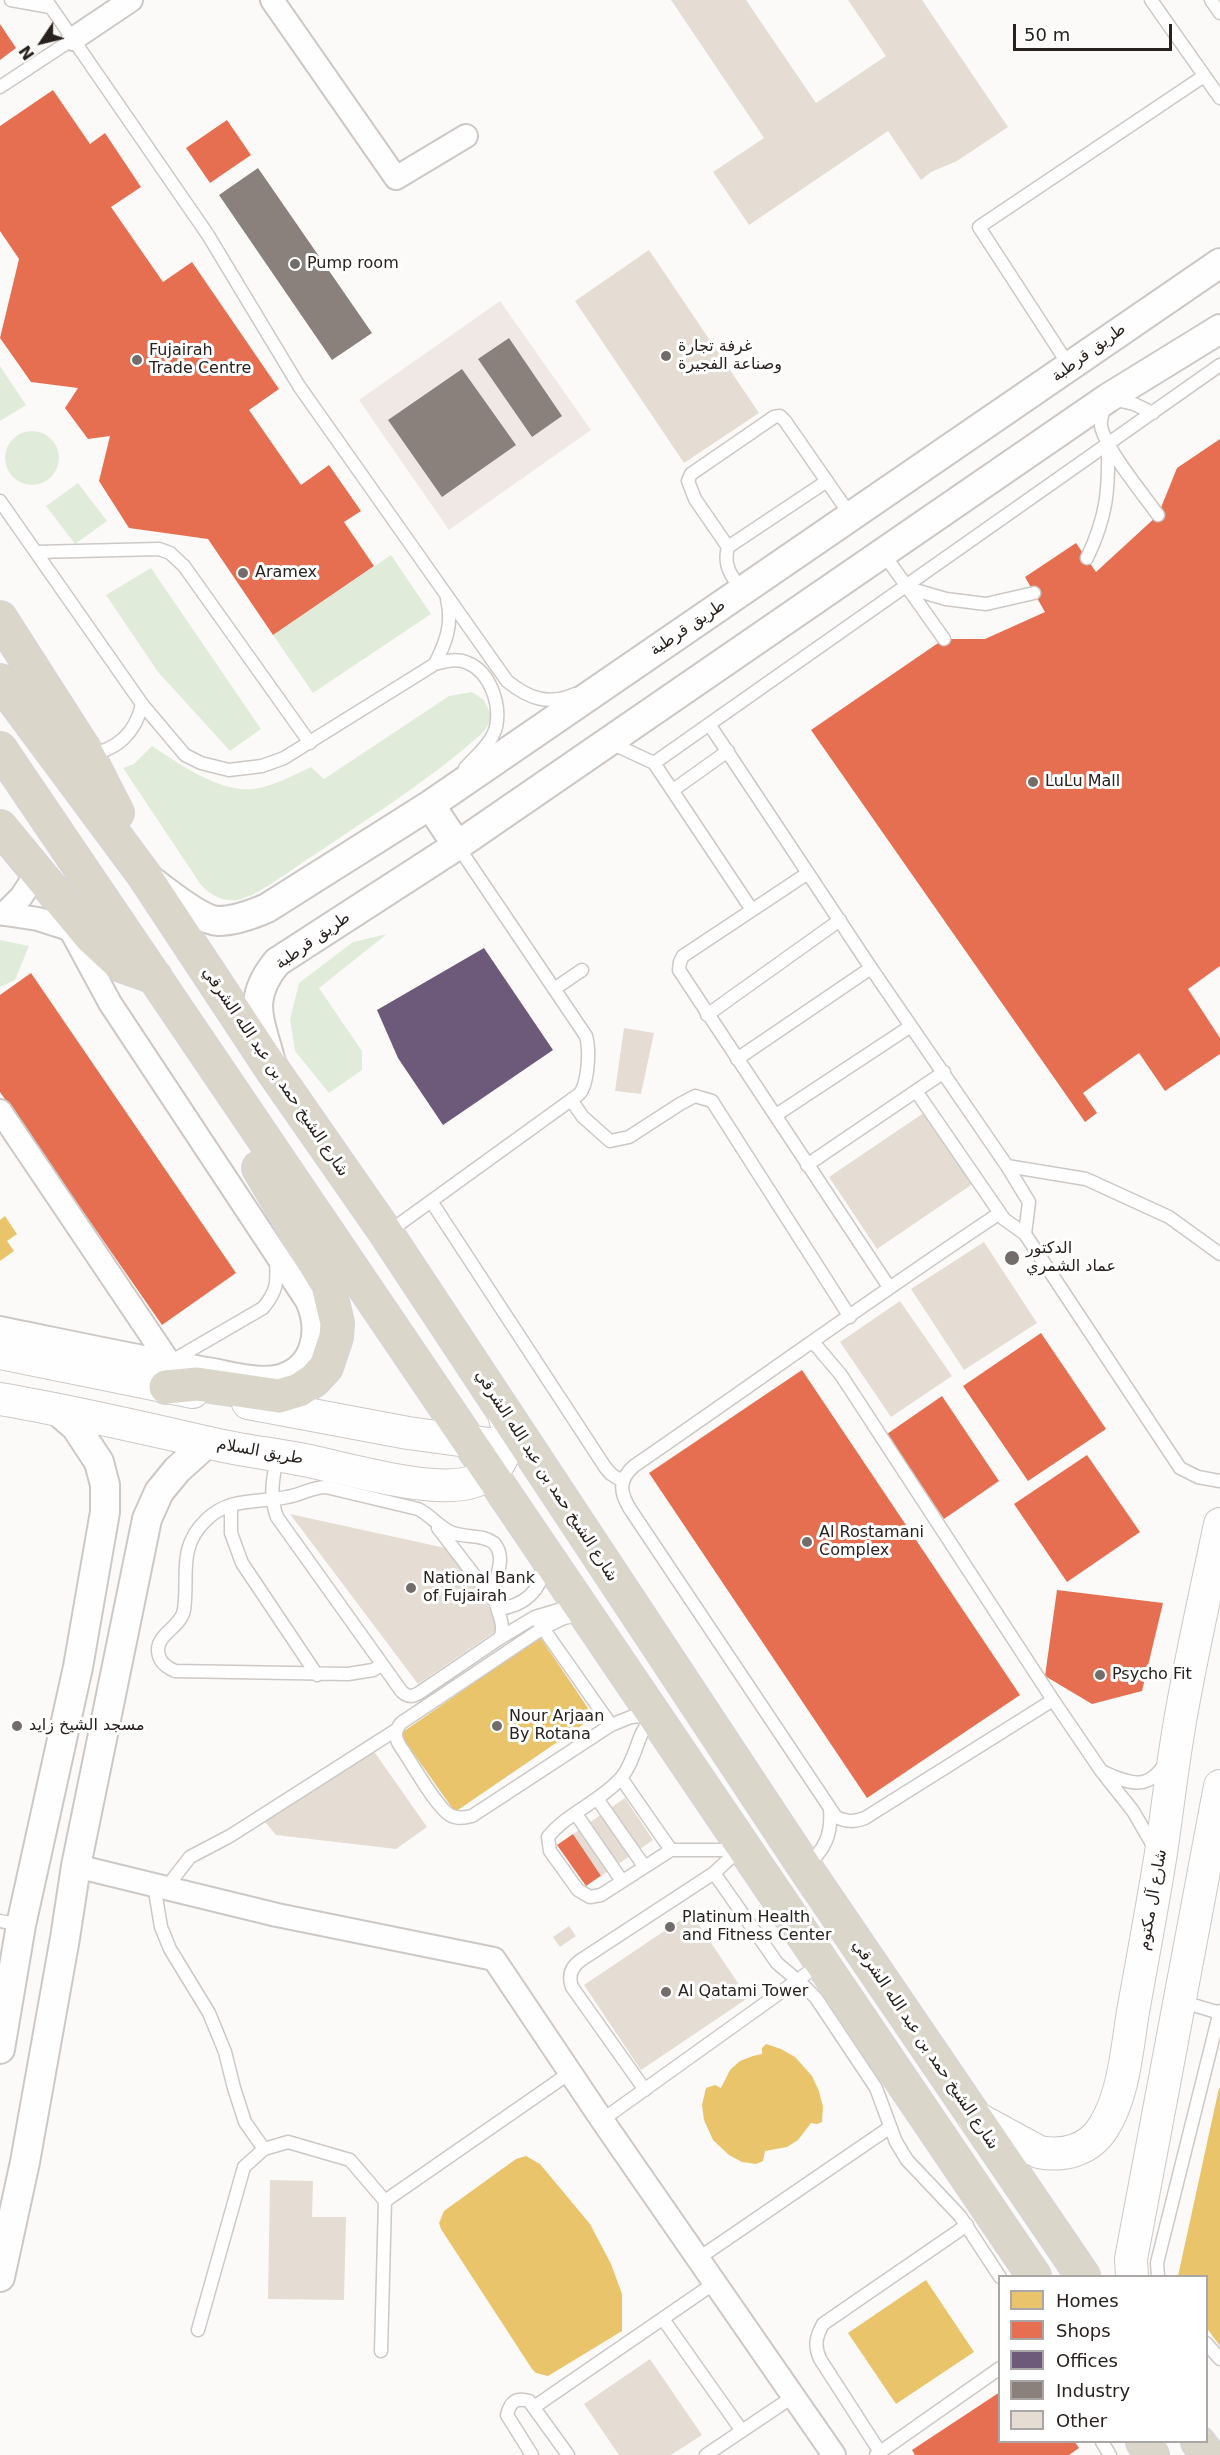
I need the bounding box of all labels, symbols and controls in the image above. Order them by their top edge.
north arrow [12,12,72,72]
scale bar [1016,12,1175,50]
text: 50 m [1024,24,1070,45]
text: N [15,42,38,64]
place label: Pump room [307,254,399,274]
marker: Pump room [288,257,302,271]
street label: طريق قرطبة [1048,320,1130,386]
place label: غرفة تجارة وصناعة الفجيرة [678,337,782,375]
place label: Fujairah Trade Centre [149,341,251,379]
marker: غرفة تجارة وصناعة الفجيرة [659,349,673,363]
marker: Fujairah Trade Centre [130,353,144,367]
place label: Aramex [255,563,317,583]
marker: Aramex [236,566,250,580]
street label: طريق قرطبة [647,596,729,660]
place label: LuLu Mall [1045,772,1120,792]
marker: LuLu Mall [1026,775,1040,789]
street label: طريق قرطبة [272,908,354,974]
street label: شارع الشيخ حمد بن عبد الله الشرقي [198,964,352,1180]
place label: الدكتور عماد الشمري [1026,1239,1116,1277]
marker: الدكتور عماد الشمري [1003,1249,1021,1267]
street label: شارع الشيخ حمد بن عبد الله الشرقي [470,1367,622,1585]
street label: طريق السلام [215,1435,305,1469]
place label: Al Rostamani Complex [819,1523,924,1561]
marker: Al Rostamani Complex [800,1535,814,1549]
place label: National Bank of Fujairah [423,1569,535,1607]
marker: National Bank of Fujairah [404,1581,418,1595]
place label: Psycho Fit [1112,1665,1192,1685]
marker: Psycho Fit [1093,1668,1107,1682]
place label: Nour Arjaan By Rotana [509,1707,604,1745]
place label: مسجد الشيخ زايد [29,1716,145,1736]
marker: مسجد الشيخ زايد [10,1719,24,1733]
marker: Nour Arjaan By Rotana [490,1719,504,1733]
street label: شارع آل مكتوم [1135,1848,1171,1952]
place label: Platinum Health and Fitness Center [682,1908,832,1946]
marker: Platinum Health and Fitness Center [663,1920,677,1934]
street label: شارع الشيخ حمد بن عبد الله الشرقي [848,1937,1002,2153]
place label: Al Qatami Tower [678,1982,808,2002]
marker: Al Qatami Tower [659,1985,673,1999]
legend [998,2275,1208,2443]
text: Homes [1056,2290,1119,2311]
text: Shops [1056,2320,1111,2341]
text: Offices [1056,2350,1118,2371]
text: Industry [1056,2380,1130,2401]
text: Other [1056,2410,1107,2431]

